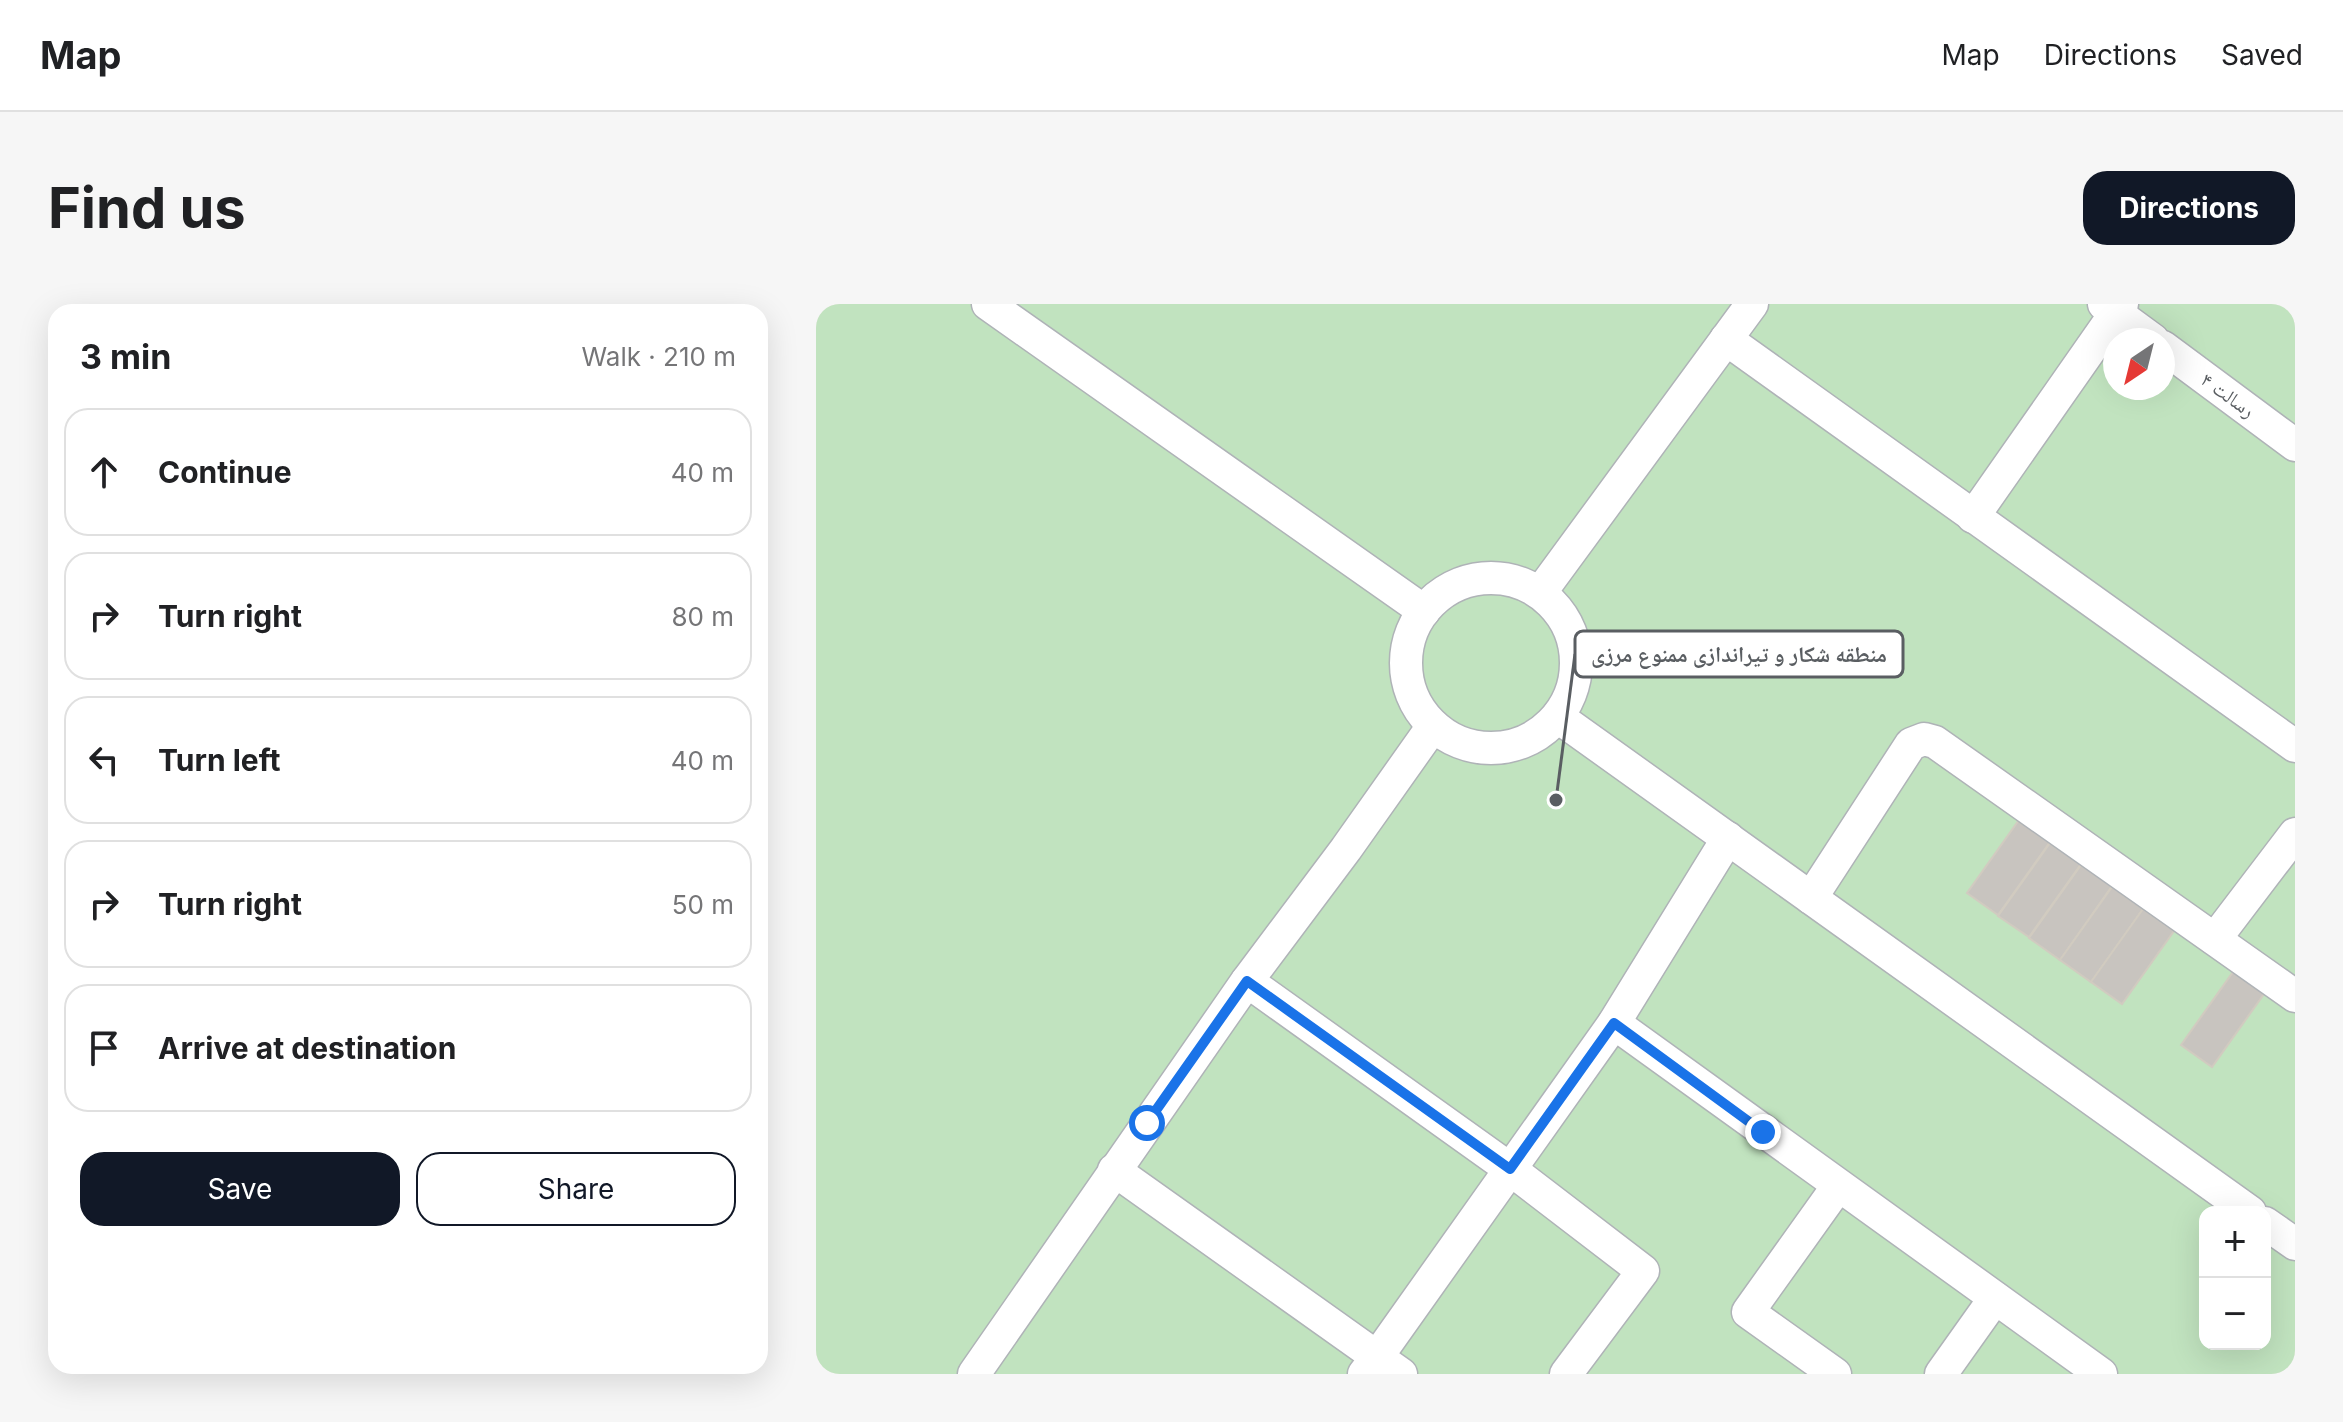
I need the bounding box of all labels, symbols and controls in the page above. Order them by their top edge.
text: Map [40,32,121,78]
text: Map [1941,38,2000,72]
text: Directions [2044,38,2177,72]
text: Saved [2221,38,2303,72]
button: Directions [2083,171,2295,245]
text: Find us [48,174,246,242]
north arrow [2103,328,2175,400]
text: 3 min [80,336,171,377]
text: Walk · 210 m [581,341,736,372]
street label: رسالت ۴ [2196,367,2260,423]
icon: ahead [82,450,126,494]
text: Continue [158,454,292,490]
text: 40 m [671,457,734,488]
icon: right [82,594,126,638]
text: Turn right [158,598,302,634]
text: 80 m [671,601,734,632]
callout: منطقه شکار و تیراندازی ممنوع مرزی [1575,631,1903,677]
text: منطقه شکار و تیراندازی ممنوع مرزی [1591,641,1887,669]
icon: left [82,738,126,782]
text: Turn left [158,742,280,778]
text: 40 m [671,745,734,776]
icon: right [82,882,126,926]
text: Turn right [158,886,302,922]
text: 50 m [672,889,734,920]
icon: arrive [82,1026,126,1070]
text: Arrive at destination [158,1030,456,1066]
route start [1129,1105,1165,1141]
route end [1745,1114,1781,1150]
button: Save [80,1152,400,1226]
button: Share [416,1152,736,1226]
map controls [2199,1206,2271,1350]
button: + [2199,1206,2271,1278]
button: − [2199,1278,2271,1350]

